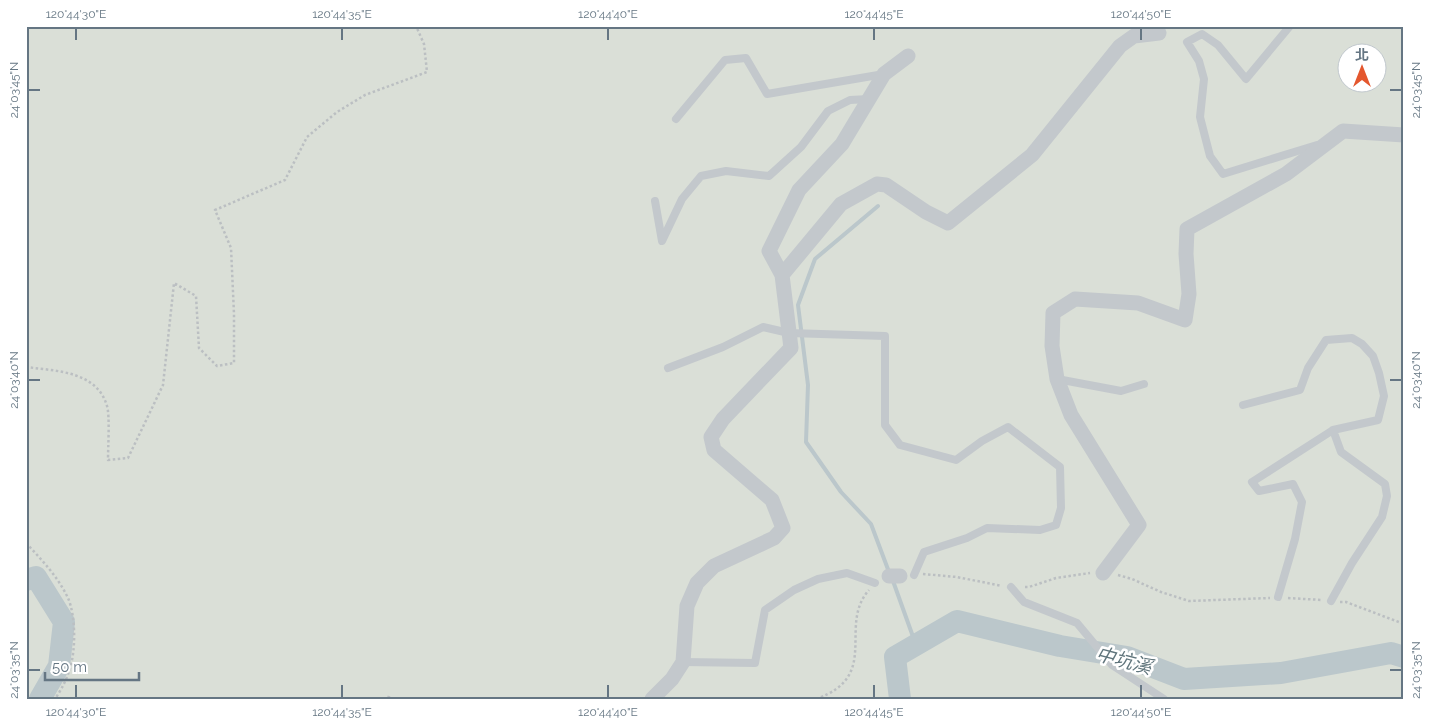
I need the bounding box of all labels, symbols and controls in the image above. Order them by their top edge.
text: 120°44'30"E [46,7,106,21]
text: 120°44'35"E [312,7,372,21]
text: 120°44'40"E [578,7,638,21]
text: 120°44'45"E [844,7,904,21]
text: 120°44'50"E [1111,7,1171,21]
north arrow [1338,42,1388,92]
text: 北 [1355,47,1369,63]
text: 24°03'45"N [7,62,21,118]
text: 24°03'45"N [1409,62,1423,118]
text: 24°03'40"N [7,351,21,409]
text: 24°03'40"N [1409,351,1423,409]
text: 24°03'35"N [7,641,21,699]
text: 24°03'35"N [1409,641,1423,699]
water label: 中坑溪 [1094,642,1157,679]
scale bar [45,650,139,682]
text: 50 m [52,658,87,676]
text: 120°44'30"E [46,705,106,719]
text: 120°44'35"E [312,705,372,719]
text: 120°44'40"E [578,705,638,719]
text: 120°44'45"E [844,705,904,719]
text: 120°44'50"E [1111,705,1171,719]

